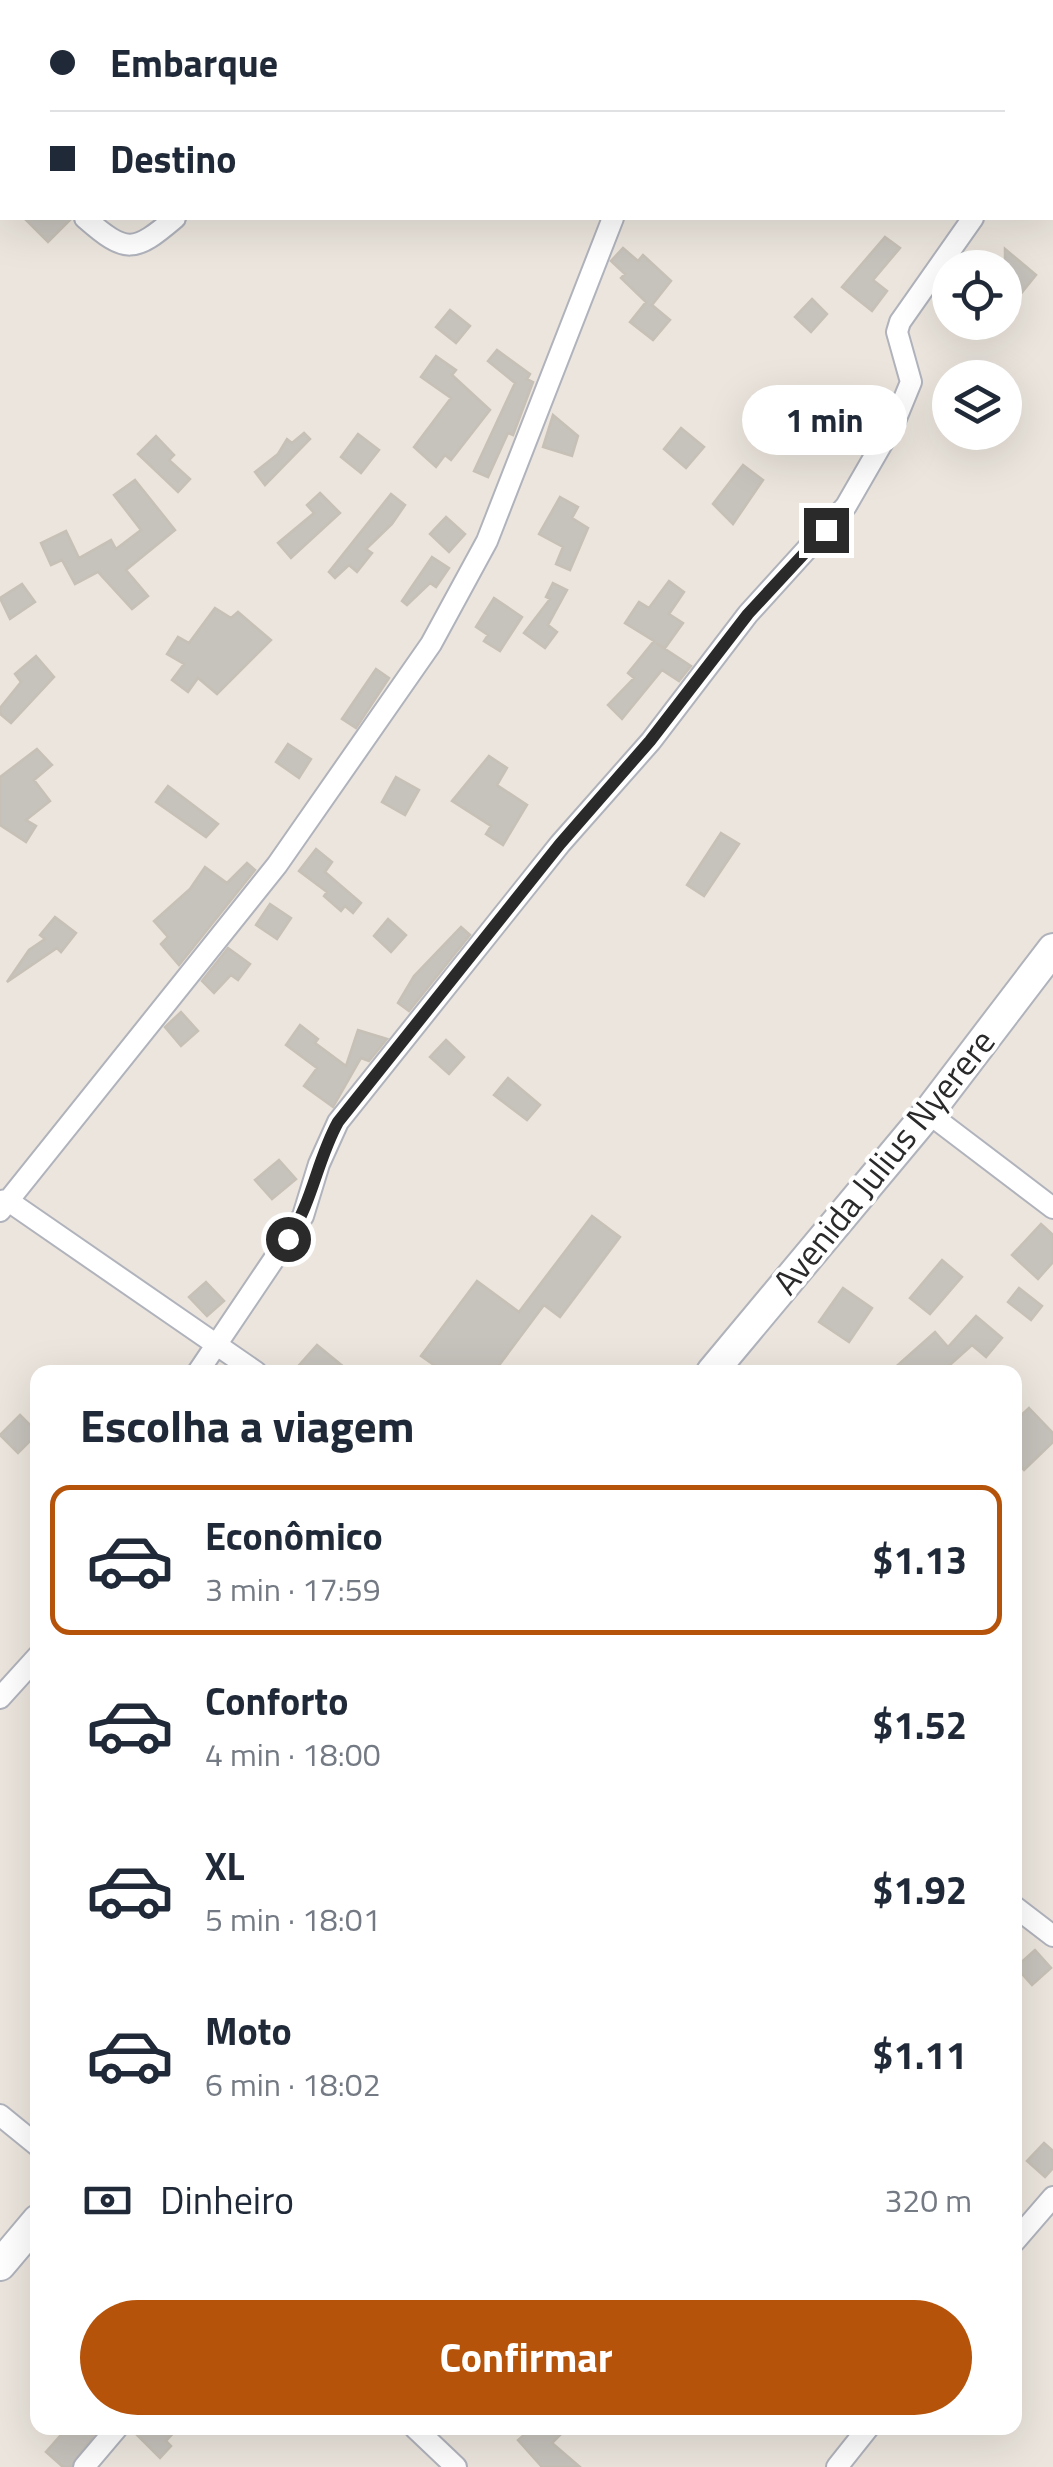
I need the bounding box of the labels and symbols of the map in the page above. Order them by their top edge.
callout: 1 min [744,385,908,455]
route end [804,508,849,553]
street label: Avenida Julius Nyerere [759,1017,1008,1306]
route start [266,1217,311,1262]

